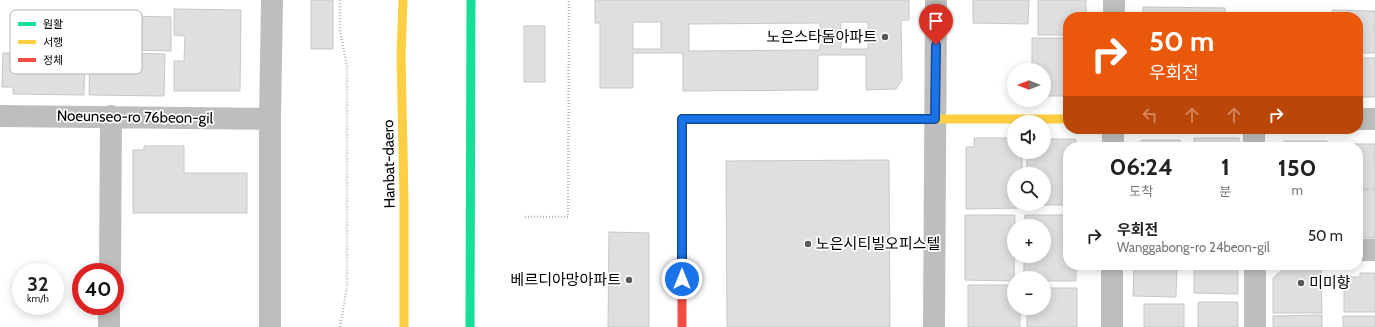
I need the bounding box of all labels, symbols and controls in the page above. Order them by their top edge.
pin [919,4,953,45]
legend [10,10,142,74]
icon: arrive [925,10,947,32]
text: 원활 [43,17,63,31]
text: 50 m [1149,24,1214,58]
place label: 노은스타돔아파트 [767,28,877,46]
icon: right [1083,28,1135,80]
marker: 노은스타돔아파트 [880,32,890,42]
text: 서행 [43,35,63,49]
text: 정체 [43,53,63,67]
text: 우회전 [1149,62,1199,84]
north arrow [1007,63,1051,107]
map controls [1007,63,1051,315]
icon: left [1139,104,1161,126]
icon: ahead [1181,104,1203,126]
icon: ahead [1223,104,1245,126]
icon: right [1265,104,1287,126]
street label: Noeunseo-ro 76beon-gil [57,107,214,127]
button: sound [1007,115,1051,159]
street label: Hanbat-daero [379,119,399,209]
text: 06:24 [1109,152,1173,181]
text: 1 [1221,152,1230,181]
text: 150 [1278,153,1317,182]
button: search [1007,167,1051,211]
text: m [1291,182,1303,198]
text: 도착 [1129,183,1153,199]
text: 분 [1219,183,1231,199]
button: + [1007,219,1051,263]
text: 우회전 [1117,221,1158,239]
icon: right [1083,225,1105,247]
text: 50 m [1308,227,1343,245]
place label: 노은시티빌오피스텔 [816,235,940,253]
marker: 노은시티빌오피스텔 [803,239,813,249]
text: Wanggabong-ro 24beon-gil [1117,239,1270,255]
position arrow [661,258,703,300]
speed limit sign: 40 [72,263,124,315]
place label: 베르디아망아파트 [511,271,621,289]
button: − [1007,271,1051,315]
text: 32 [27,272,49,296]
place label: 미미향 [1309,274,1351,292]
marker: 베르디아망아파트 [624,275,634,285]
marker: 미미향 [1296,278,1306,288]
text: km/h [27,292,49,305]

